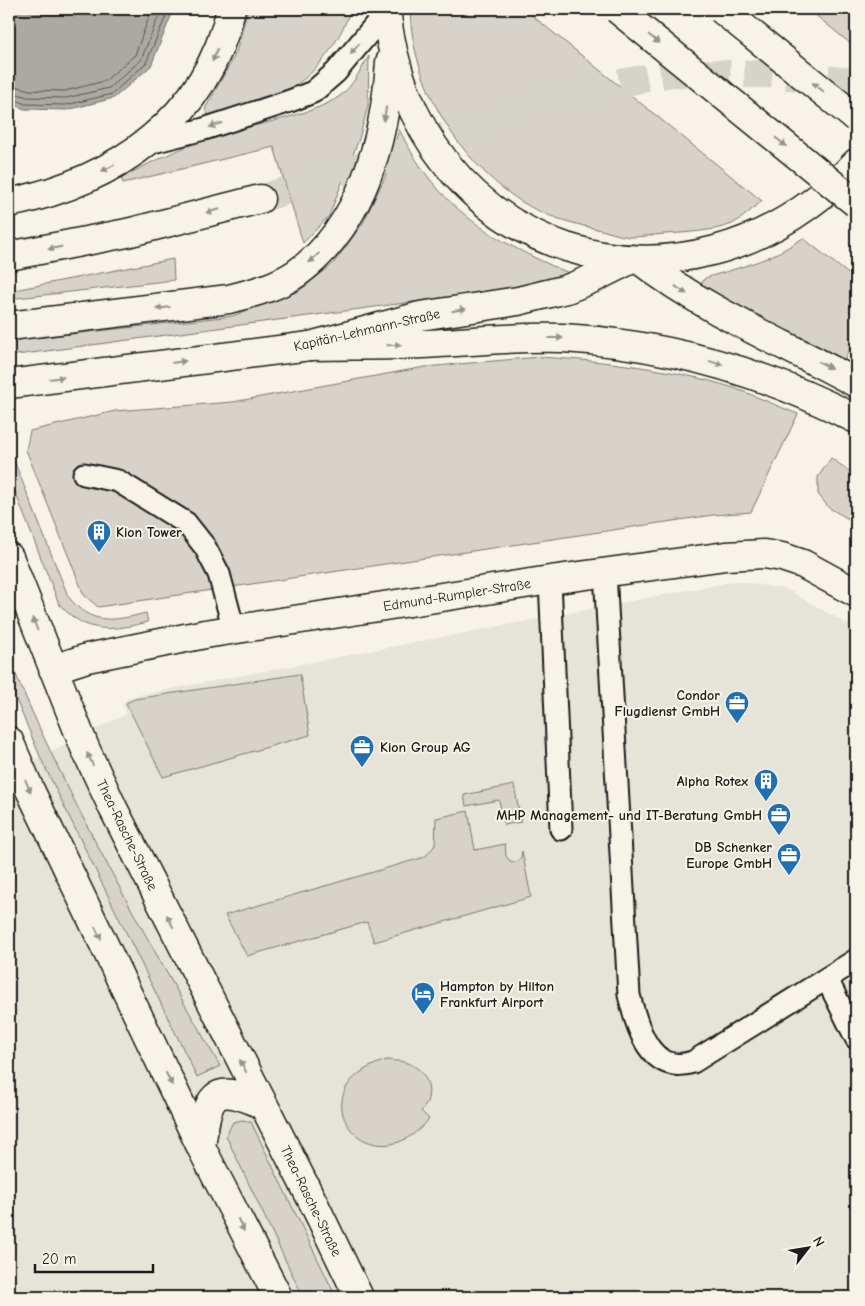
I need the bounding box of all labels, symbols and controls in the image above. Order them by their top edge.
one-way arrow [648,34,661,45]
one-way arrow [349,42,360,55]
one-way arrow [211,48,219,62]
one-way arrow [812,82,825,93]
one-way arrow [380,107,388,123]
one-way arrow [208,122,223,130]
one-way arrow [774,136,787,147]
one-way arrow [101,164,115,172]
one-way arrow [206,207,221,215]
one-way arrow [48,244,63,252]
one-way arrow [309,252,321,264]
one-way arrow [674,285,688,294]
one-way arrow [155,304,171,312]
street label: Kapitän-Lehmann-Straße [292,305,442,355]
one-way arrow [452,306,468,314]
one-way arrow [548,334,564,342]
one-way arrow [386,341,402,349]
one-way arrow [171,358,187,366]
one-way arrow [709,359,724,367]
one-way arrow [817,361,832,369]
one-way arrow [49,374,65,382]
building icon: Kion Tower [86,519,112,553]
place label: Kion Tower [116,524,182,541]
street label: Edmund-Rumpler-Straße [382,575,532,615]
one-way arrow [31,616,39,631]
place label: Condor Flugdienst GmbH [615,687,720,720]
office icon: Condor Flugdienst GmbH [724,690,750,724]
office icon: Kion Group AG [349,734,375,768]
place label: Kion Group AG [380,739,471,756]
one-way arrow [86,752,94,766]
building icon: Alpha Rotex [753,768,779,802]
place label: Alpha Rotex [677,773,748,790]
street label: Thea-Rasche-Straße [93,777,161,893]
one-way arrow [24,779,32,793]
office icon: MHP Management- und IT-Beratung GmbH [766,802,792,836]
place label: MHP Management- und IT-Beratung GmbH [496,807,762,824]
place label: DB Schenker Europe GmbH [686,839,772,872]
office icon: DB Schenker Europe GmbH [776,842,802,876]
one-way arrow [166,914,174,928]
one-way arrow [94,925,102,940]
place label: Hampton by Hilton Frankfurt Airport [440,978,554,1011]
hotel icon: Hampton by Hilton Frankfurt Airport [410,981,436,1015]
one-way arrow [239,1059,247,1073]
one-way arrow [165,1072,173,1086]
street label: Thea-Rasche-Straße [277,1143,345,1259]
one-way arrow [237,1217,245,1232]
north arrow [782,1224,832,1274]
text: N [809,1233,828,1250]
scale bar [35,1241,152,1273]
text: 20 m [42,1250,76,1268]

